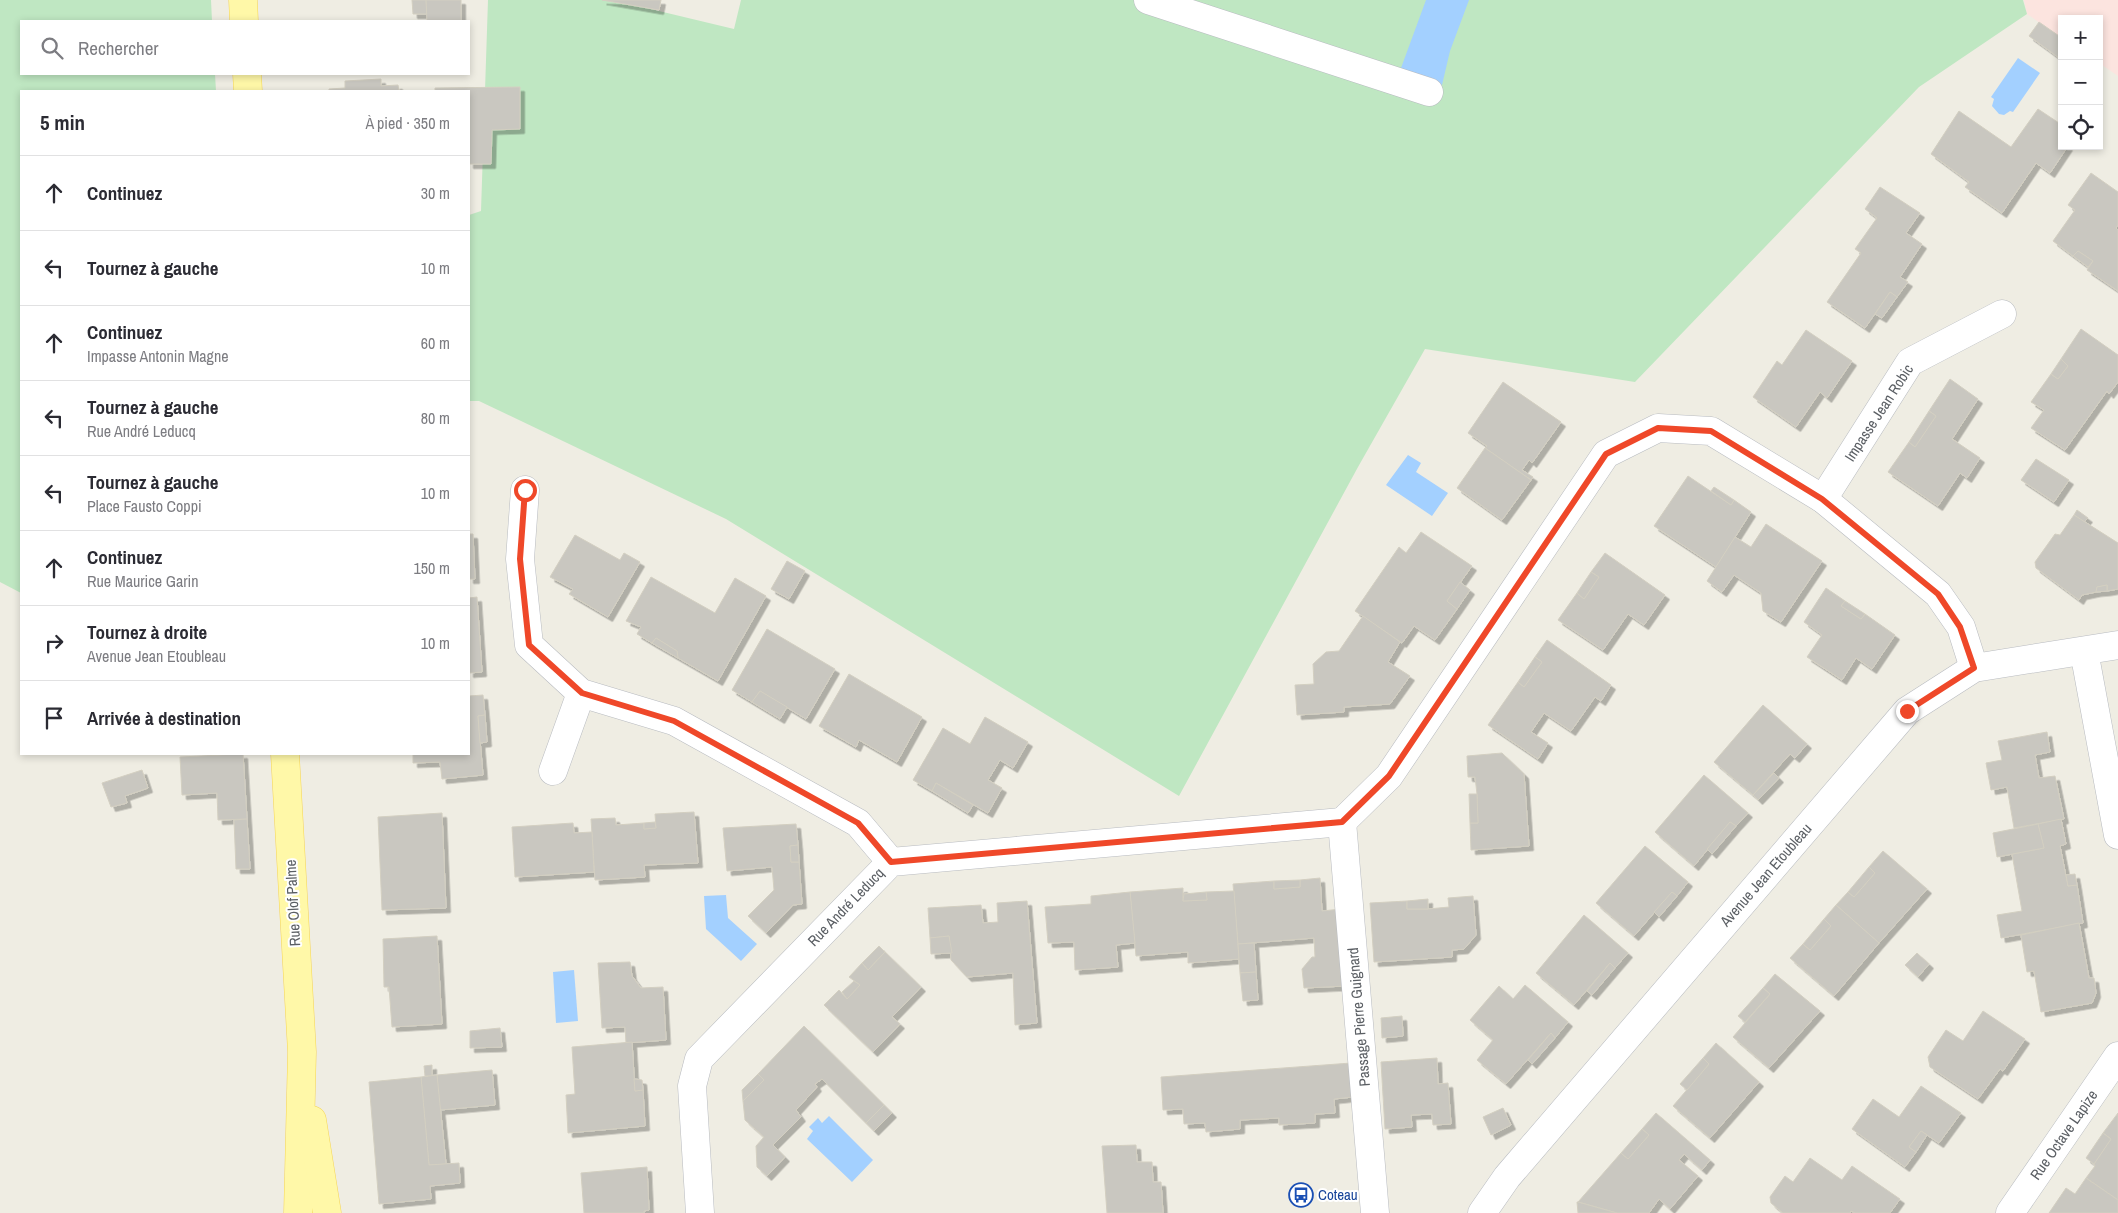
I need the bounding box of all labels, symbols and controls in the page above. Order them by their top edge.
map controls [2058,15,2103,150]
button: + [2058,15,2103,60]
search box [20,20,470,75]
icon: search [38,34,66,62]
text: Rechercher [78,35,159,61]
button: − [2058,60,2103,105]
button: locate [2058,105,2103,150]
text: 5 min [40,108,85,137]
text: À pied · 350 m [365,112,450,134]
icon: ahead [40,179,68,207]
text: Continuez [87,180,162,206]
text: 30 m [421,182,450,204]
icon: left [40,254,68,282]
text: Tournez à gauche [87,255,218,281]
text: 10 m [421,257,450,279]
text: Continuez [87,319,162,345]
icon: ahead [40,329,68,357]
text: 60 m [421,332,450,354]
text: Impasse Antonin Magne [87,345,229,367]
street label: Impasse Jean Robic [1839,360,1918,465]
text: Tournez à gauche [87,394,218,420]
icon: left [40,404,68,432]
text: 80 m [421,407,450,429]
text: Rue André Leducq [87,420,196,442]
text: Tournez à gauche [87,469,218,495]
icon: left [40,479,68,507]
route start [514,479,537,502]
text: 10 m [421,482,450,504]
text: Place Fausto Coppi [87,495,202,517]
text: Continuez [87,544,162,570]
icon: ahead [40,554,68,582]
text: 150 m [414,557,450,579]
text: Rue Maurice Garin [87,570,199,592]
text: Tournez à droite [87,619,207,645]
icon: right [40,629,68,657]
text: 10 m [421,632,450,654]
text: Avenue Jean Etoubleau [87,645,226,667]
route end [1896,700,1919,723]
icon: arrive [40,704,68,732]
text: Arrivée à destination [87,705,241,731]
street label: Avenue Jean Etoubleau [1714,819,1816,932]
street label: Rue Olof Palme [280,859,305,947]
street label: Rue André Leducq [803,863,889,951]
street label: Passage Pierre Guignard [1342,947,1375,1087]
street label: Rue Octave Lapize [2025,1085,2102,1184]
bus stop icon: Coteau [1288,1182,1314,1208]
place label: Coteau [1318,1184,1358,1205]

